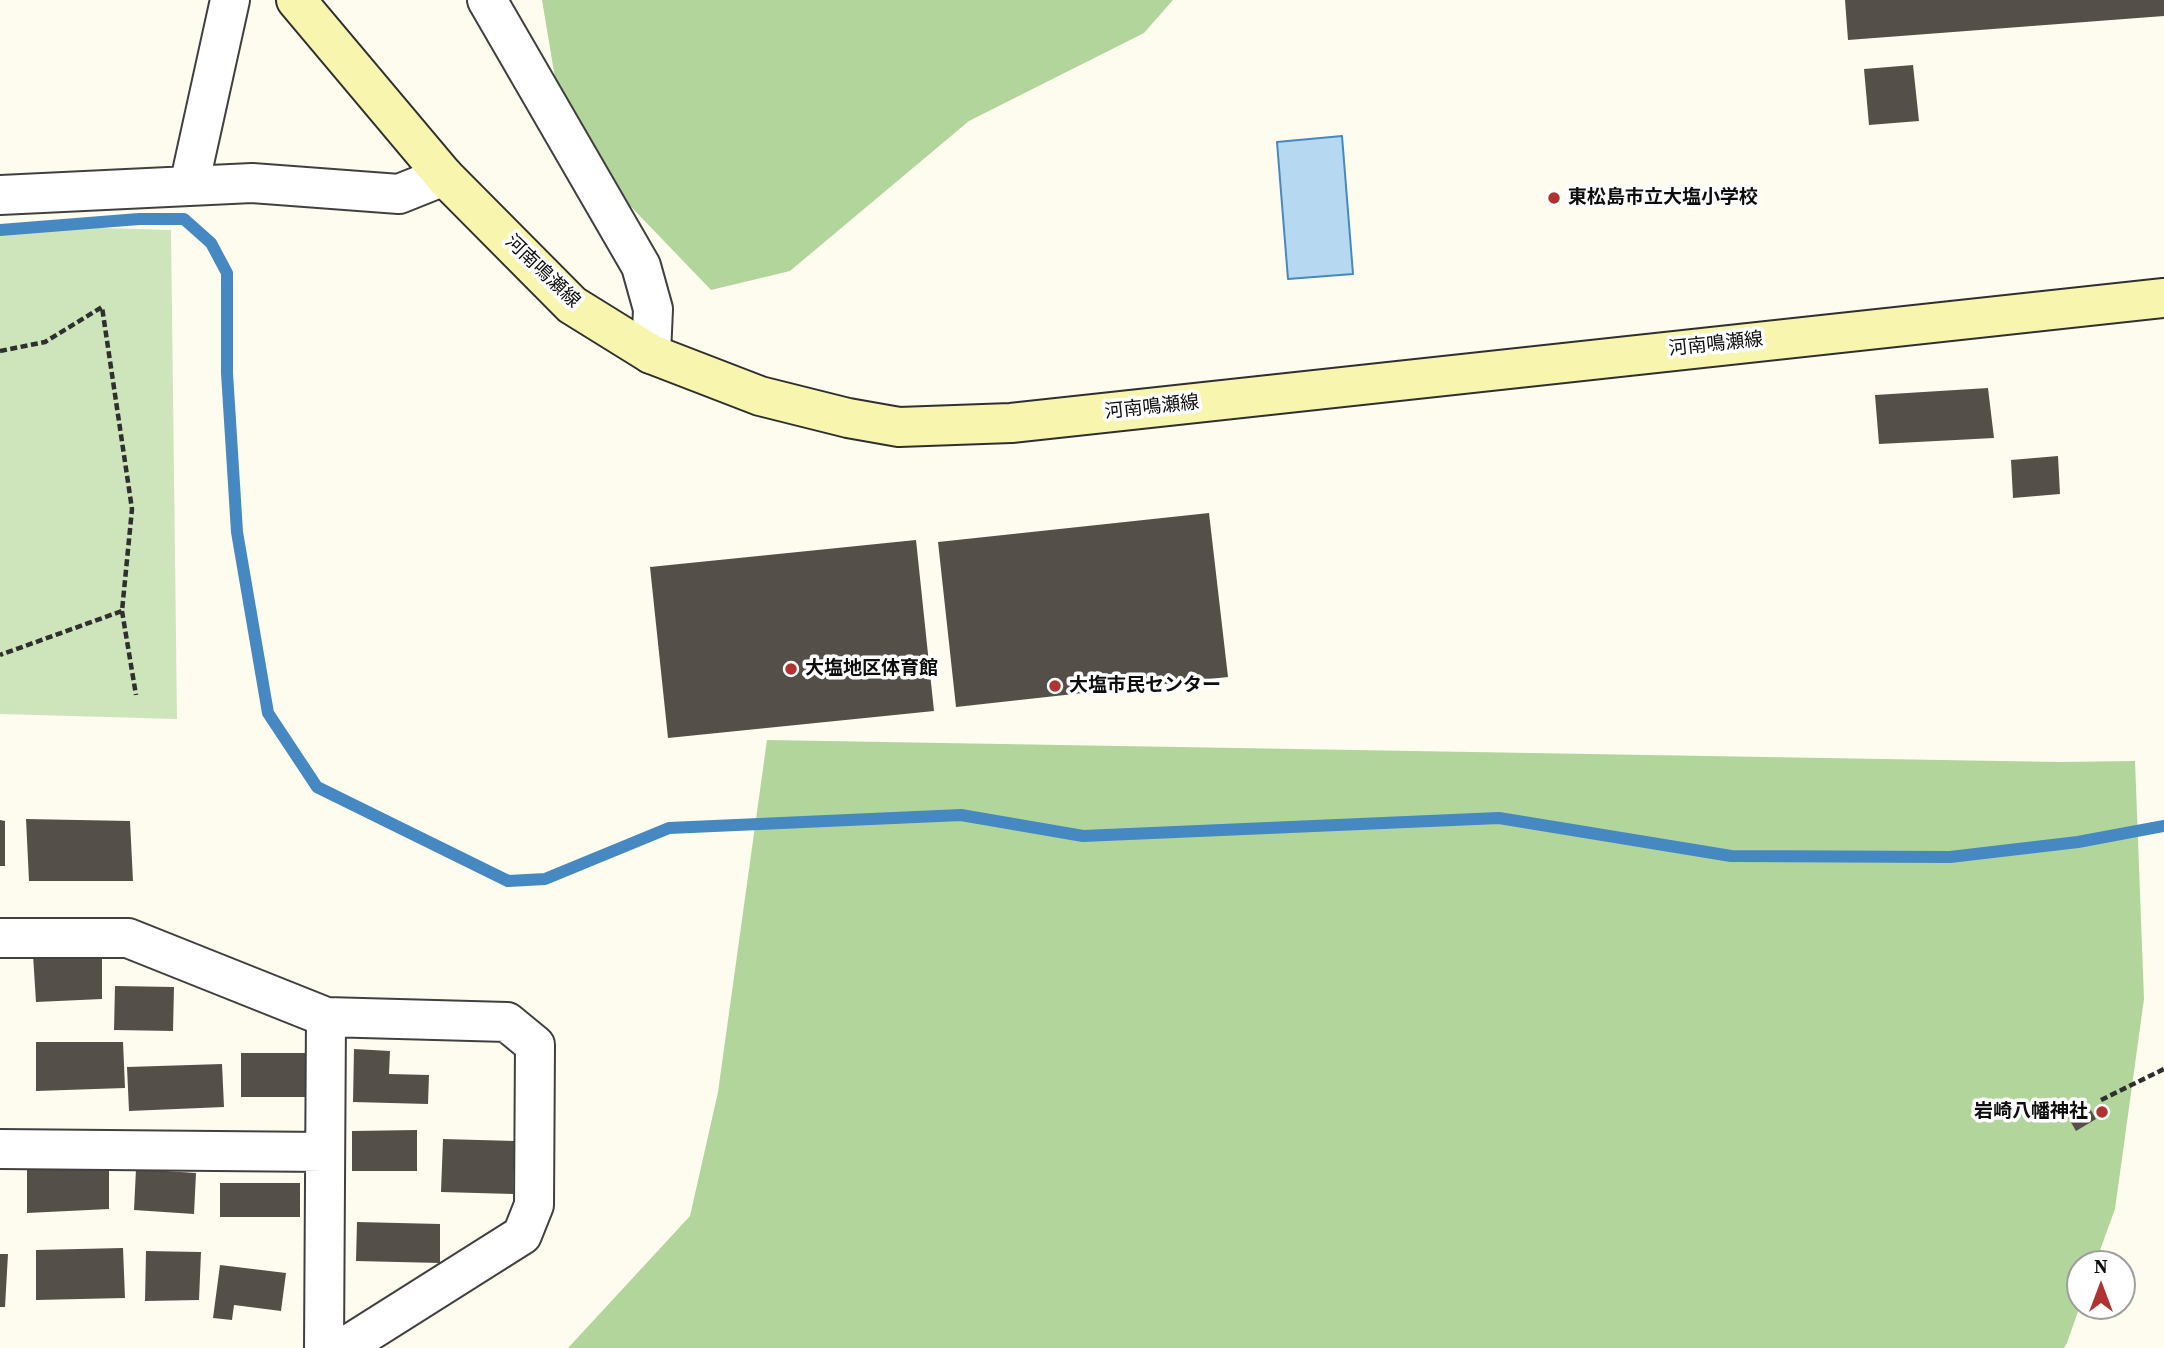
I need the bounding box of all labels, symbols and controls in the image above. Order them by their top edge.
place label: 東松島市立大塩小学校 [1568,187,1758,209]
marker: 東松島市立大塩小学校 [1546,190,1562,206]
street label: 河南鳴瀬線 [500,231,584,313]
street label: 河南鳴瀬線 [1668,329,1764,361]
street label: 河南鳴瀬線 [1104,392,1200,424]
place label: 大塩地区体育館 [805,658,938,680]
marker: 大塩地区体育館 [783,661,799,677]
place label: 大塩市民センター [1069,675,1221,697]
marker: 大塩市民センター [1047,678,1063,694]
place label: 岩崎八幡神社 [1974,1101,2088,1123]
marker: 岩崎八幡神社 [2094,1104,2110,1120]
north arrow [2066,1250,2136,1320]
text: N [2094,1253,2108,1279]

